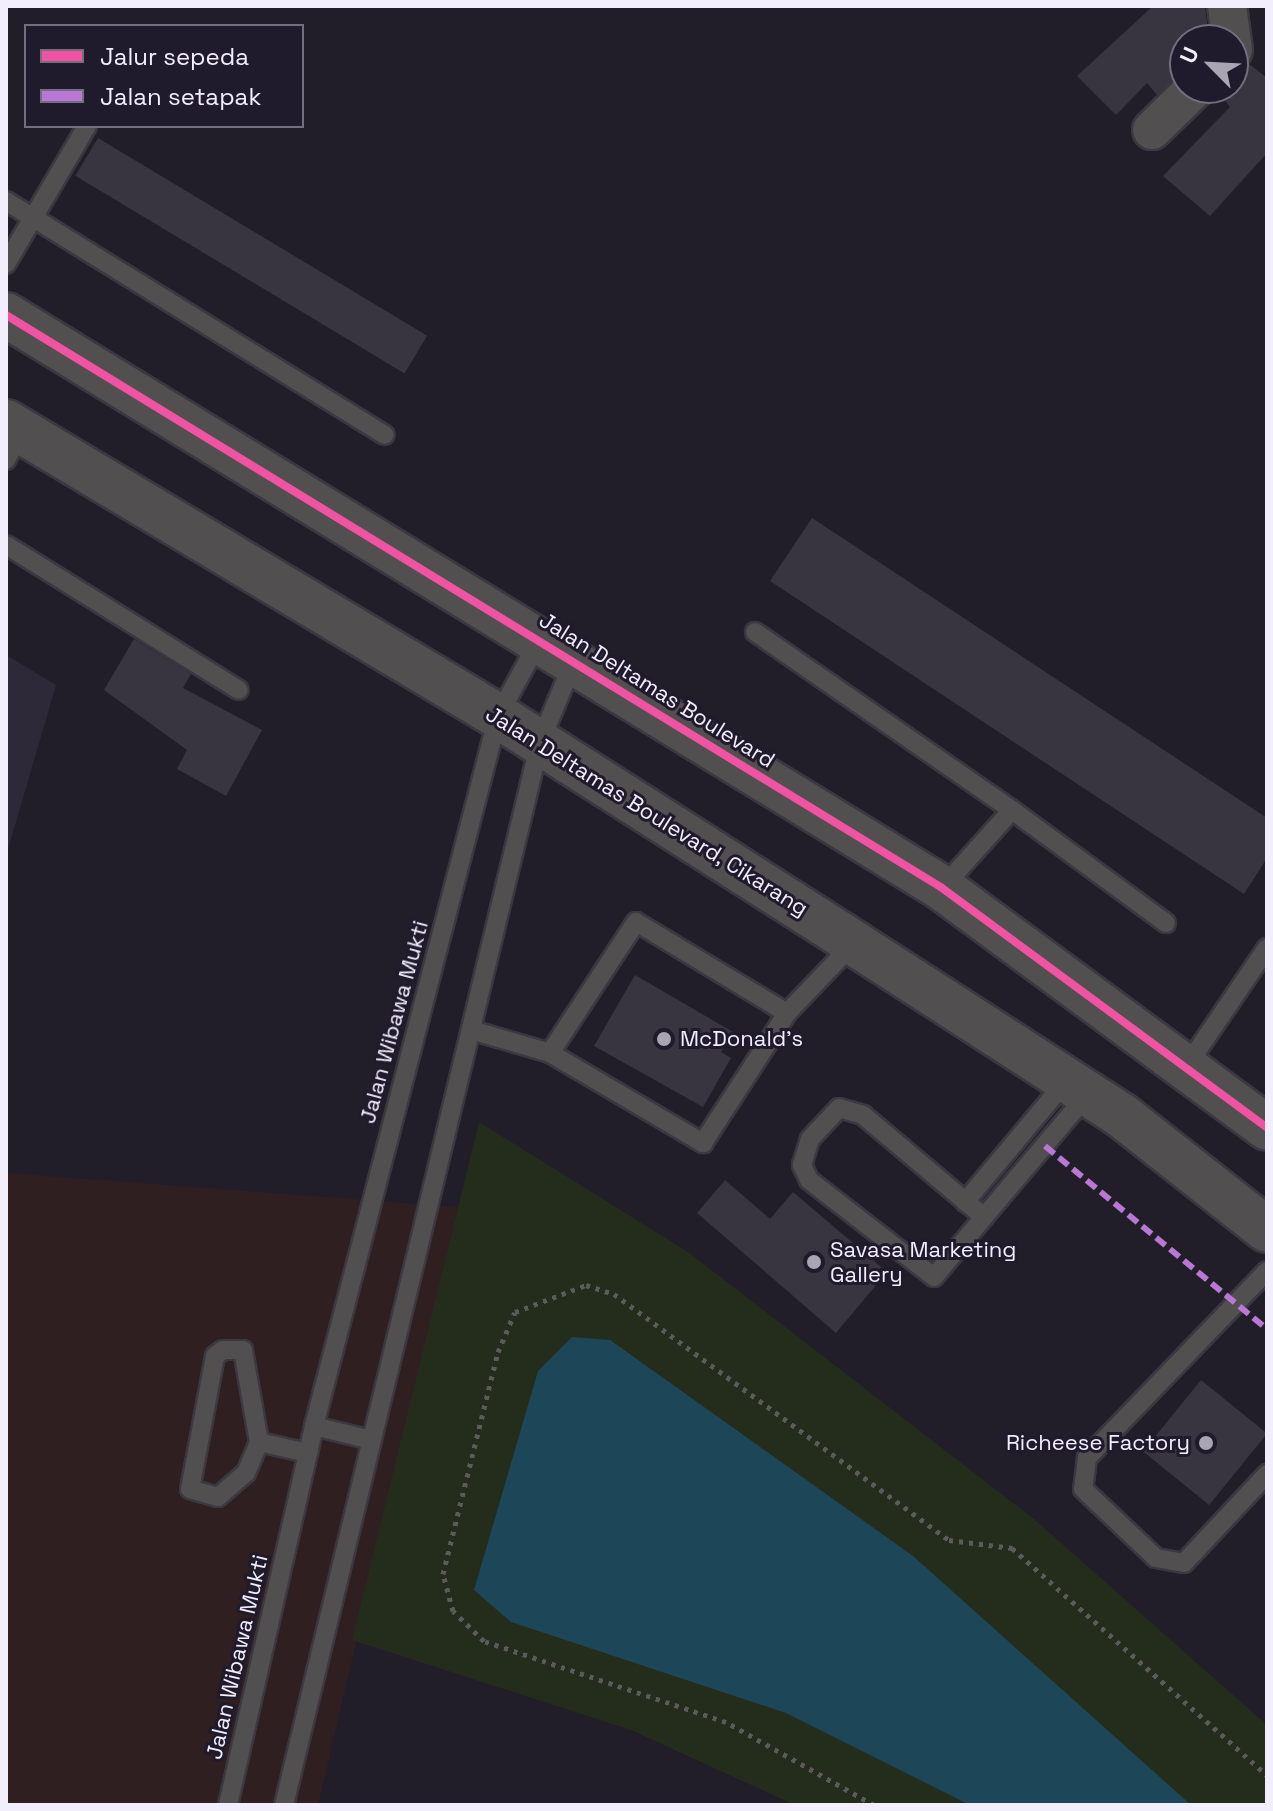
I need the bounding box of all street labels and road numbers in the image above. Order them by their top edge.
street label: Jalan Deltamas Boulevard [534,607,780,773]
street label: Jalan Deltamas Boulevard, Cikarang [481,700,813,922]
street label: Jalan Wibawa Mukti [354,918,434,1126]
street label: Jalan Wibawa Mukti [201,1552,273,1762]

